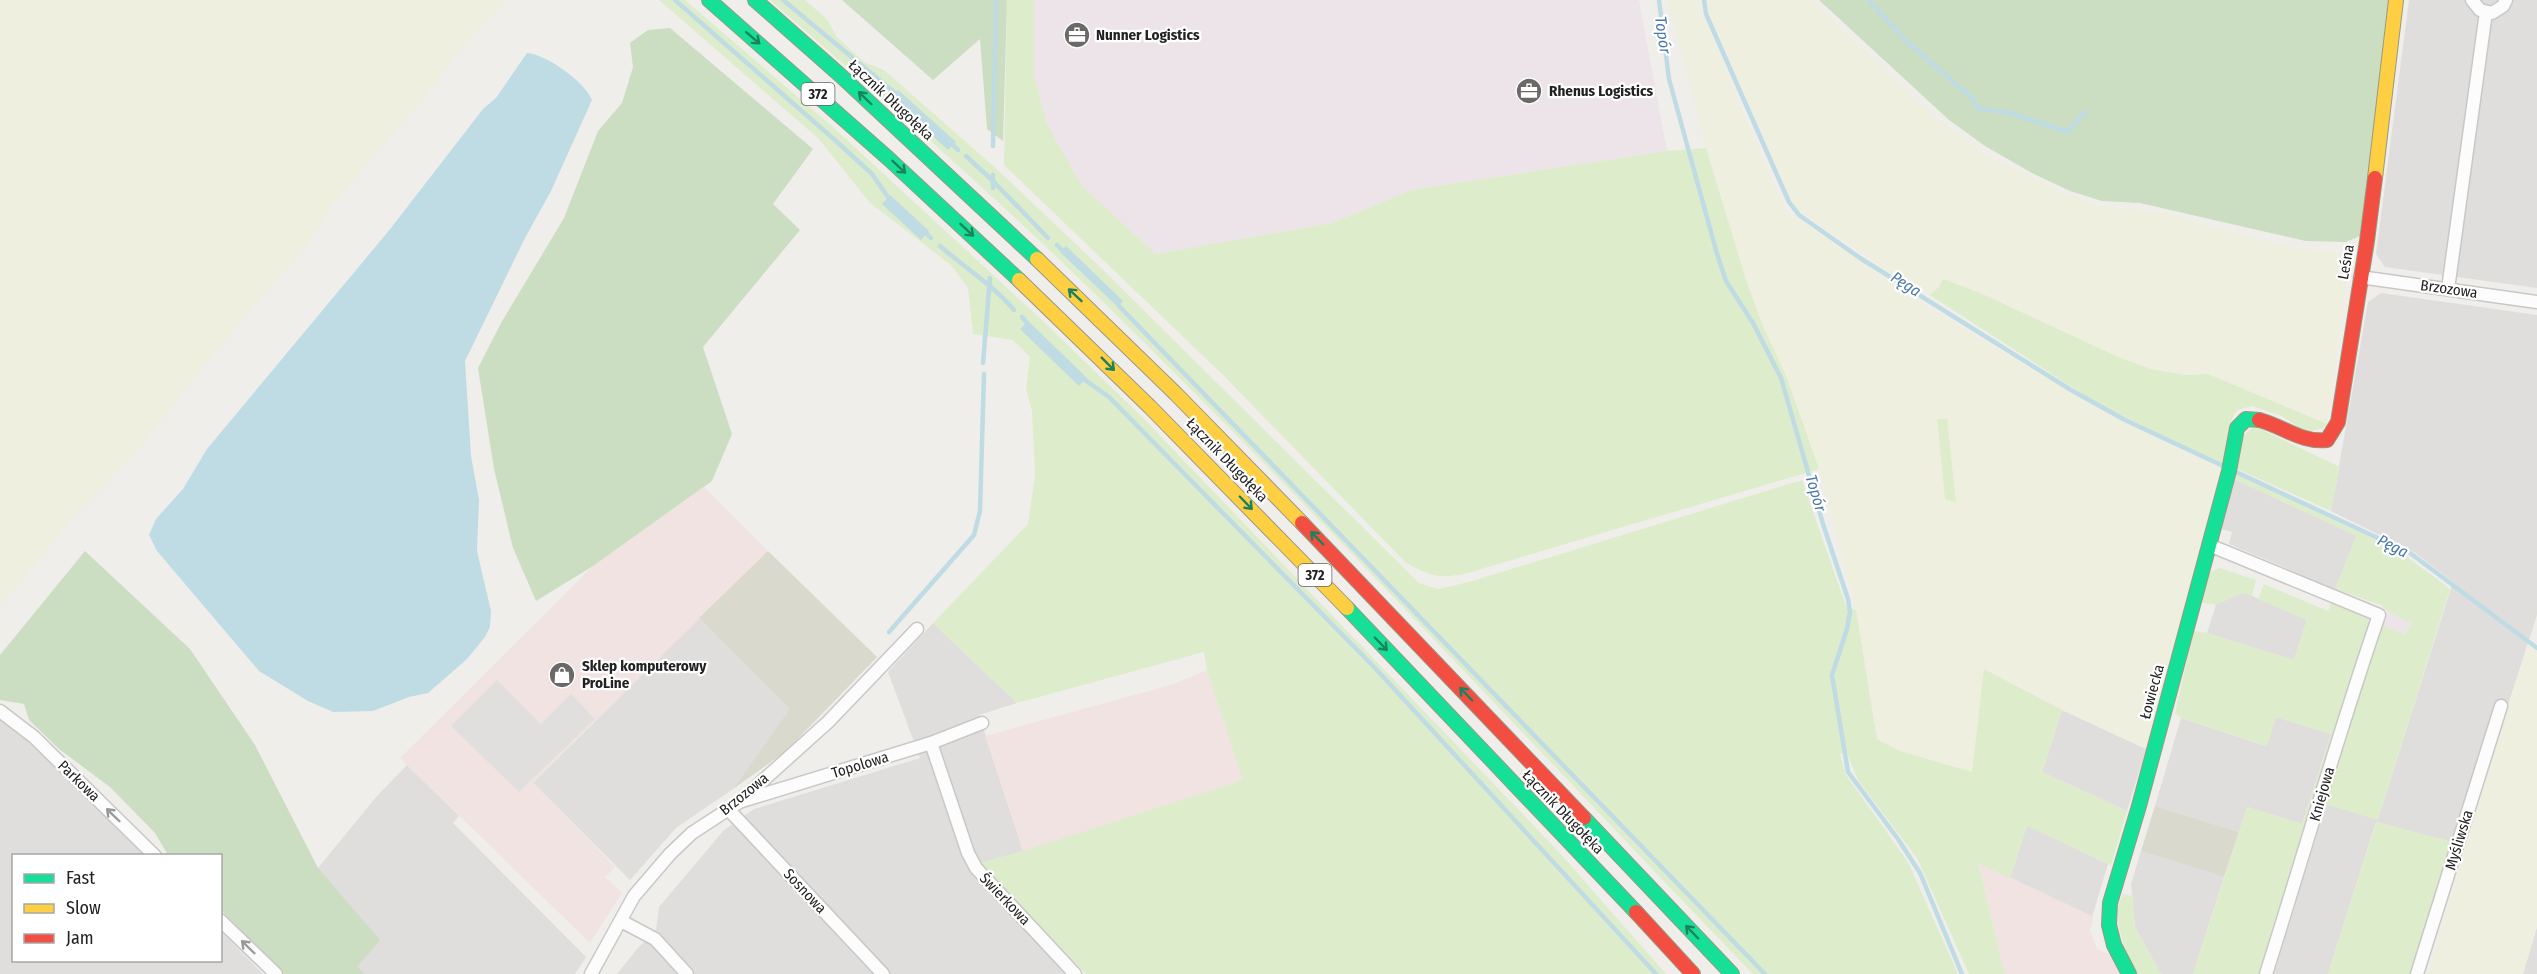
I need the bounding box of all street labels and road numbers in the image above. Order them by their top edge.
street label: Łącznik Długołęka [845,56,937,144]
road number: 372 [802,83,834,105]
street label: Leśna [2334,243,2358,281]
street label: Brzozowa [2419,276,2479,302]
street label: Łącznik Długołęka [1182,414,1272,506]
road number: 372 [1298,564,1332,586]
street label: Łowiecka [2136,663,2168,721]
street label: Topolowa [829,748,891,782]
street label: Parkowa [54,757,104,805]
street label: Kniejowa [2306,765,2338,823]
street label: Łącznik Długołęka [1518,766,1608,858]
street label: Brzozowa [716,769,772,819]
street label: Myśliwska [2441,808,2477,872]
street label: Sosnowa [780,865,830,917]
street label: Świerkowa [976,869,1034,929]

